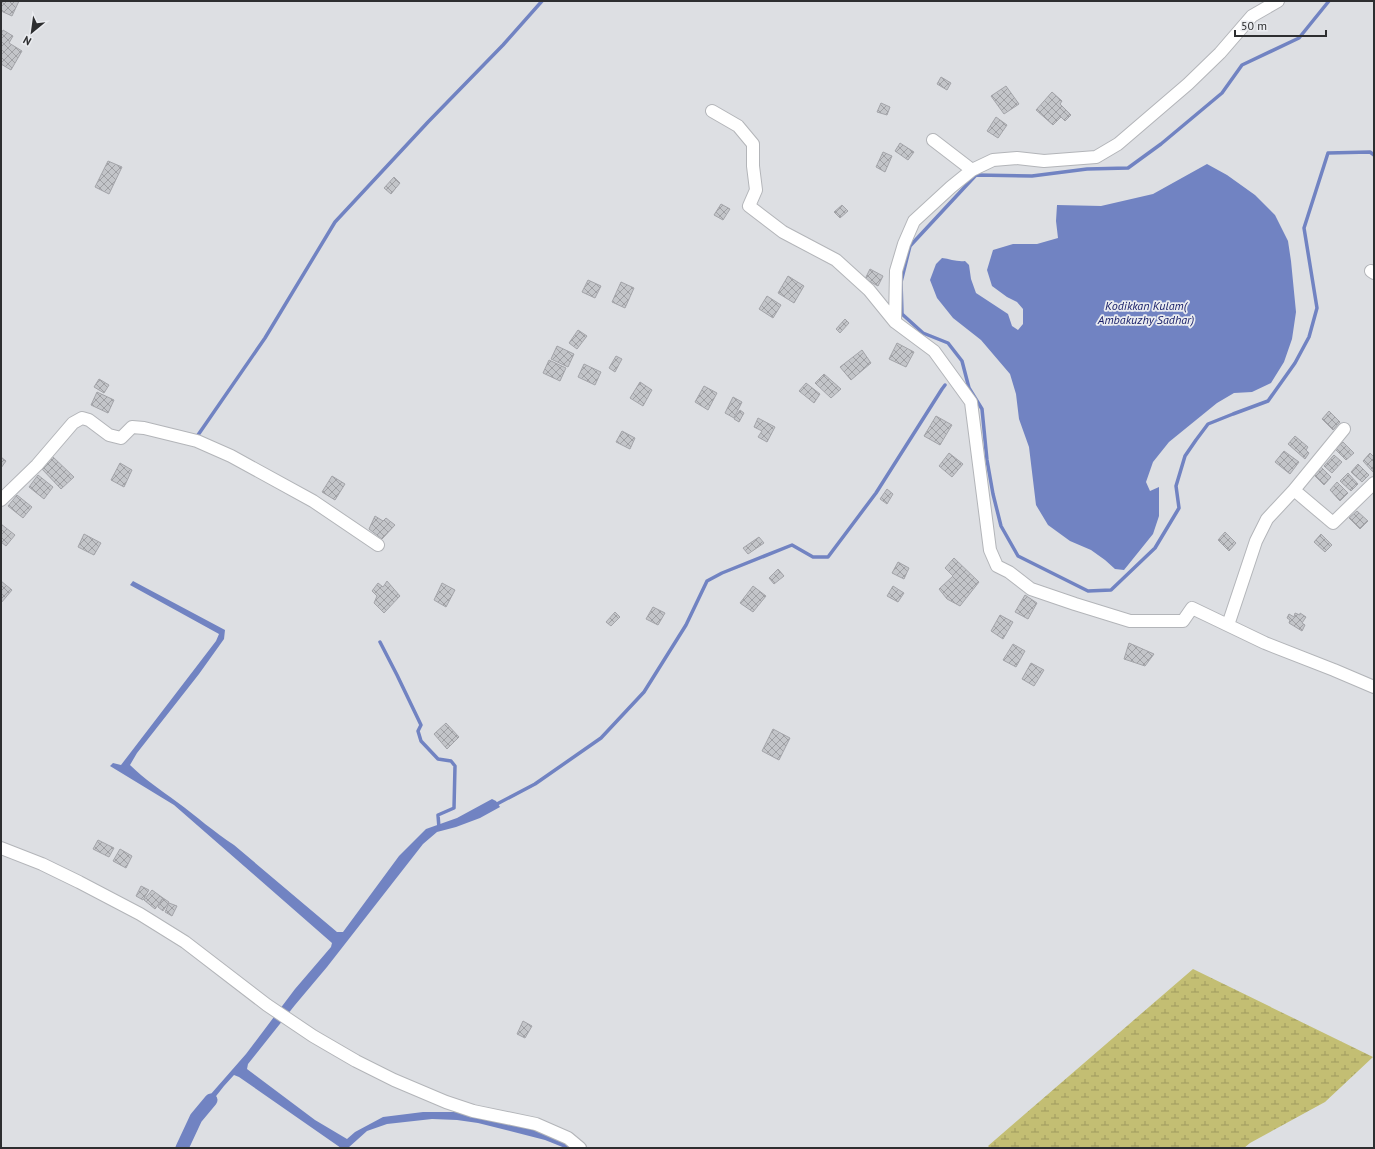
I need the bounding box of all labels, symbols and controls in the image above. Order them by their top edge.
north arrow [12,12,52,52]
scale bar [1235,12,1326,38]
text: 50 m [1241,18,1267,33]
text: N [21,33,34,49]
water label: Kodikkan Kulam( Ambakuzhy Sadhar) [1097,298,1194,327]

